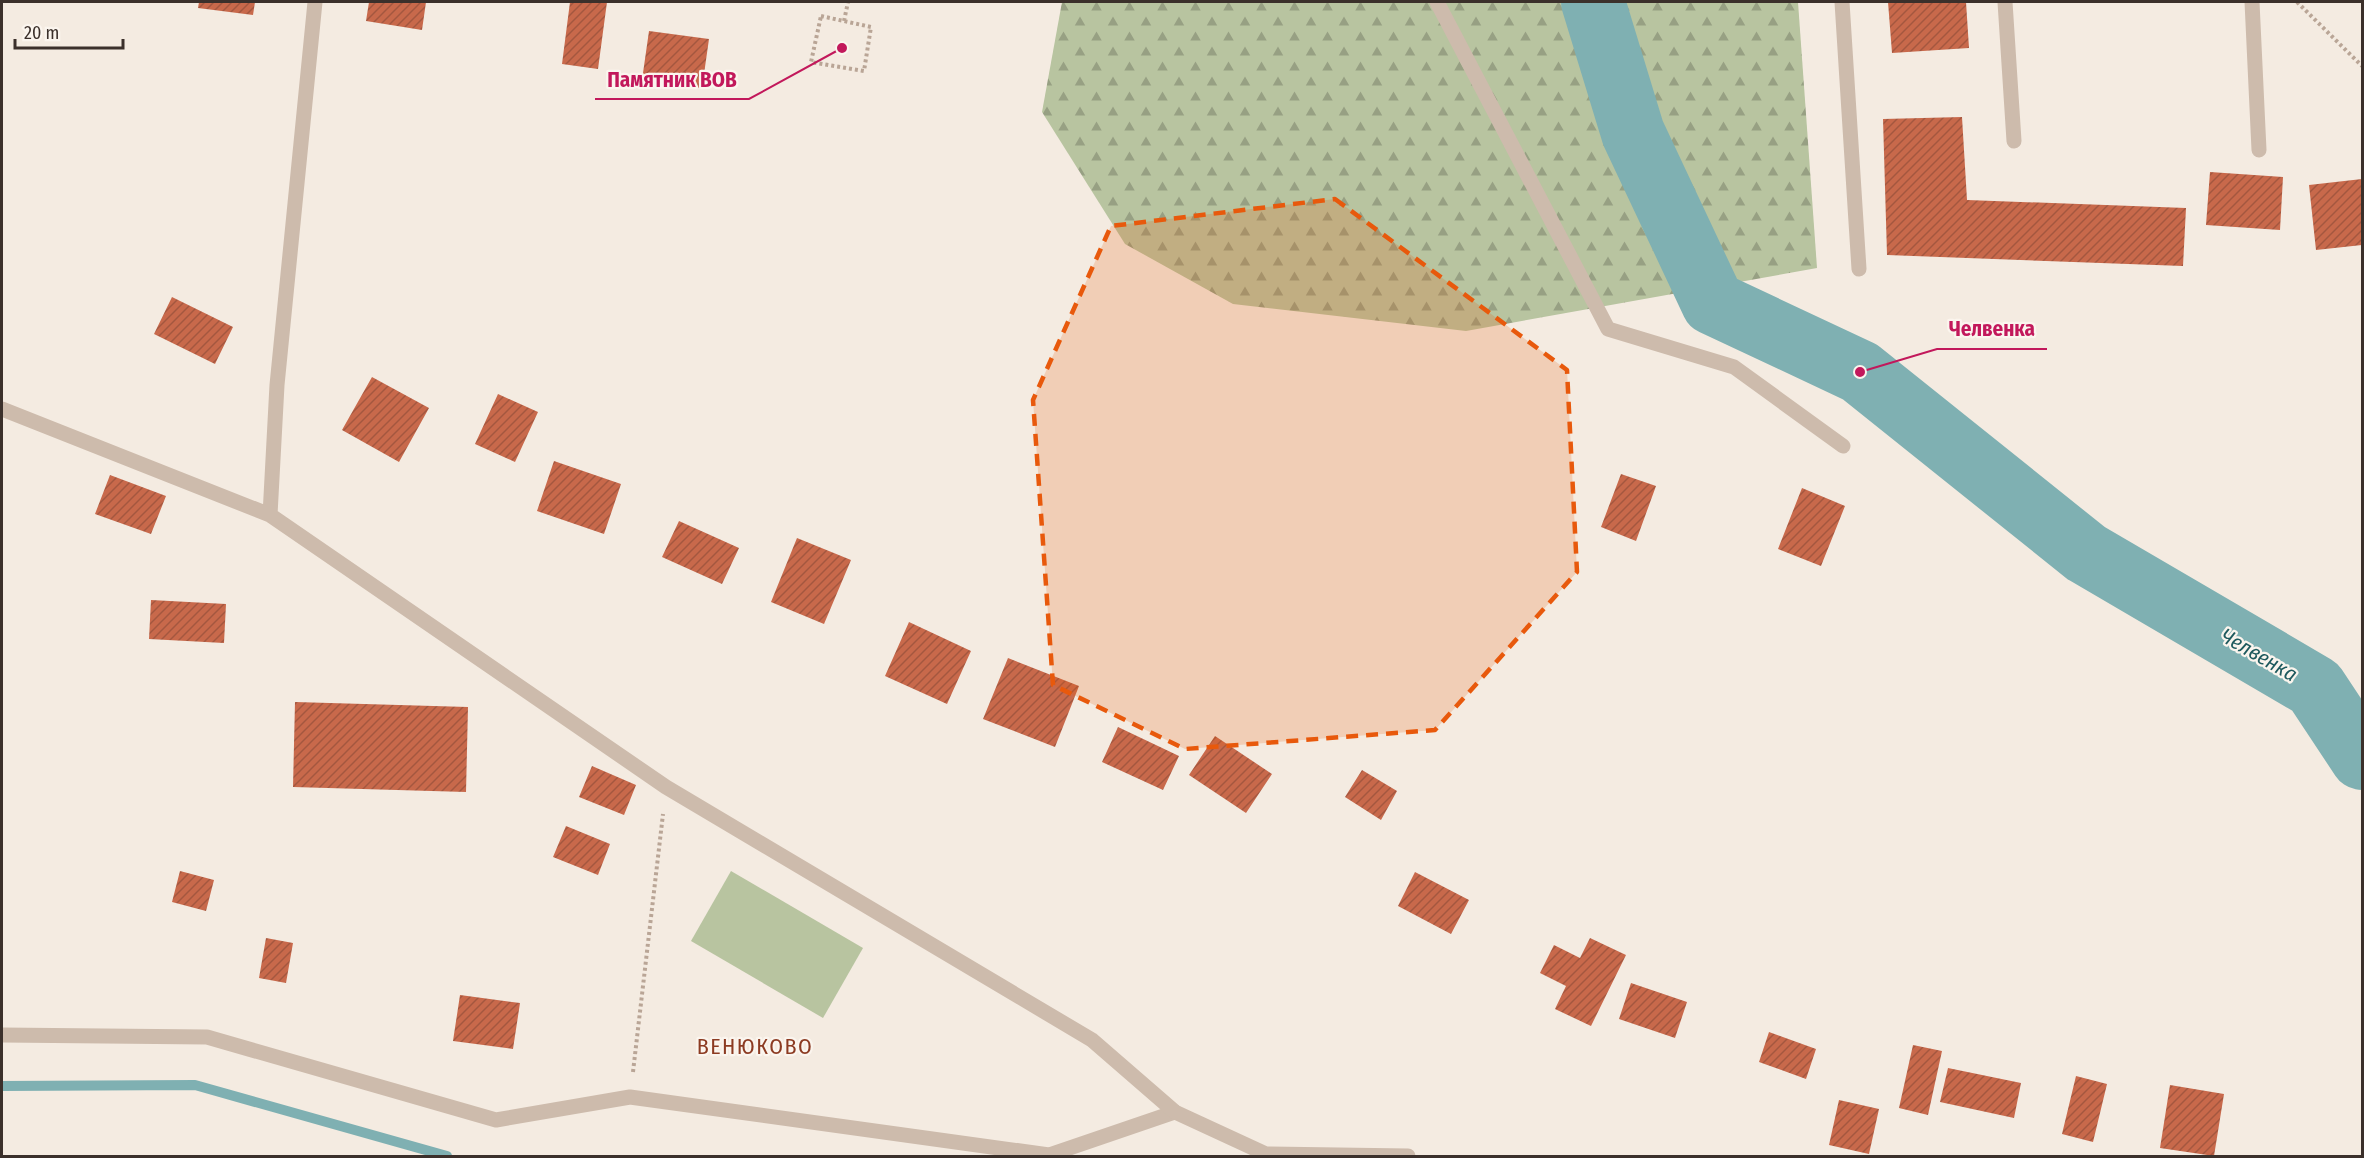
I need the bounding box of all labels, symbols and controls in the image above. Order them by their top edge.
scale bar [15,12,123,50]
text: 20 m [24,22,59,44]
callout: Памятник ВОВ [595,60,749,99]
text: Памятник ВОВ [607,67,737,93]
callout: Челвенка [1937,310,2047,349]
text: Челвенка [1949,316,2035,342]
water label: Челвенка [2216,623,2302,687]
district label: ВЕНЮКОВО [697,1033,813,1060]

